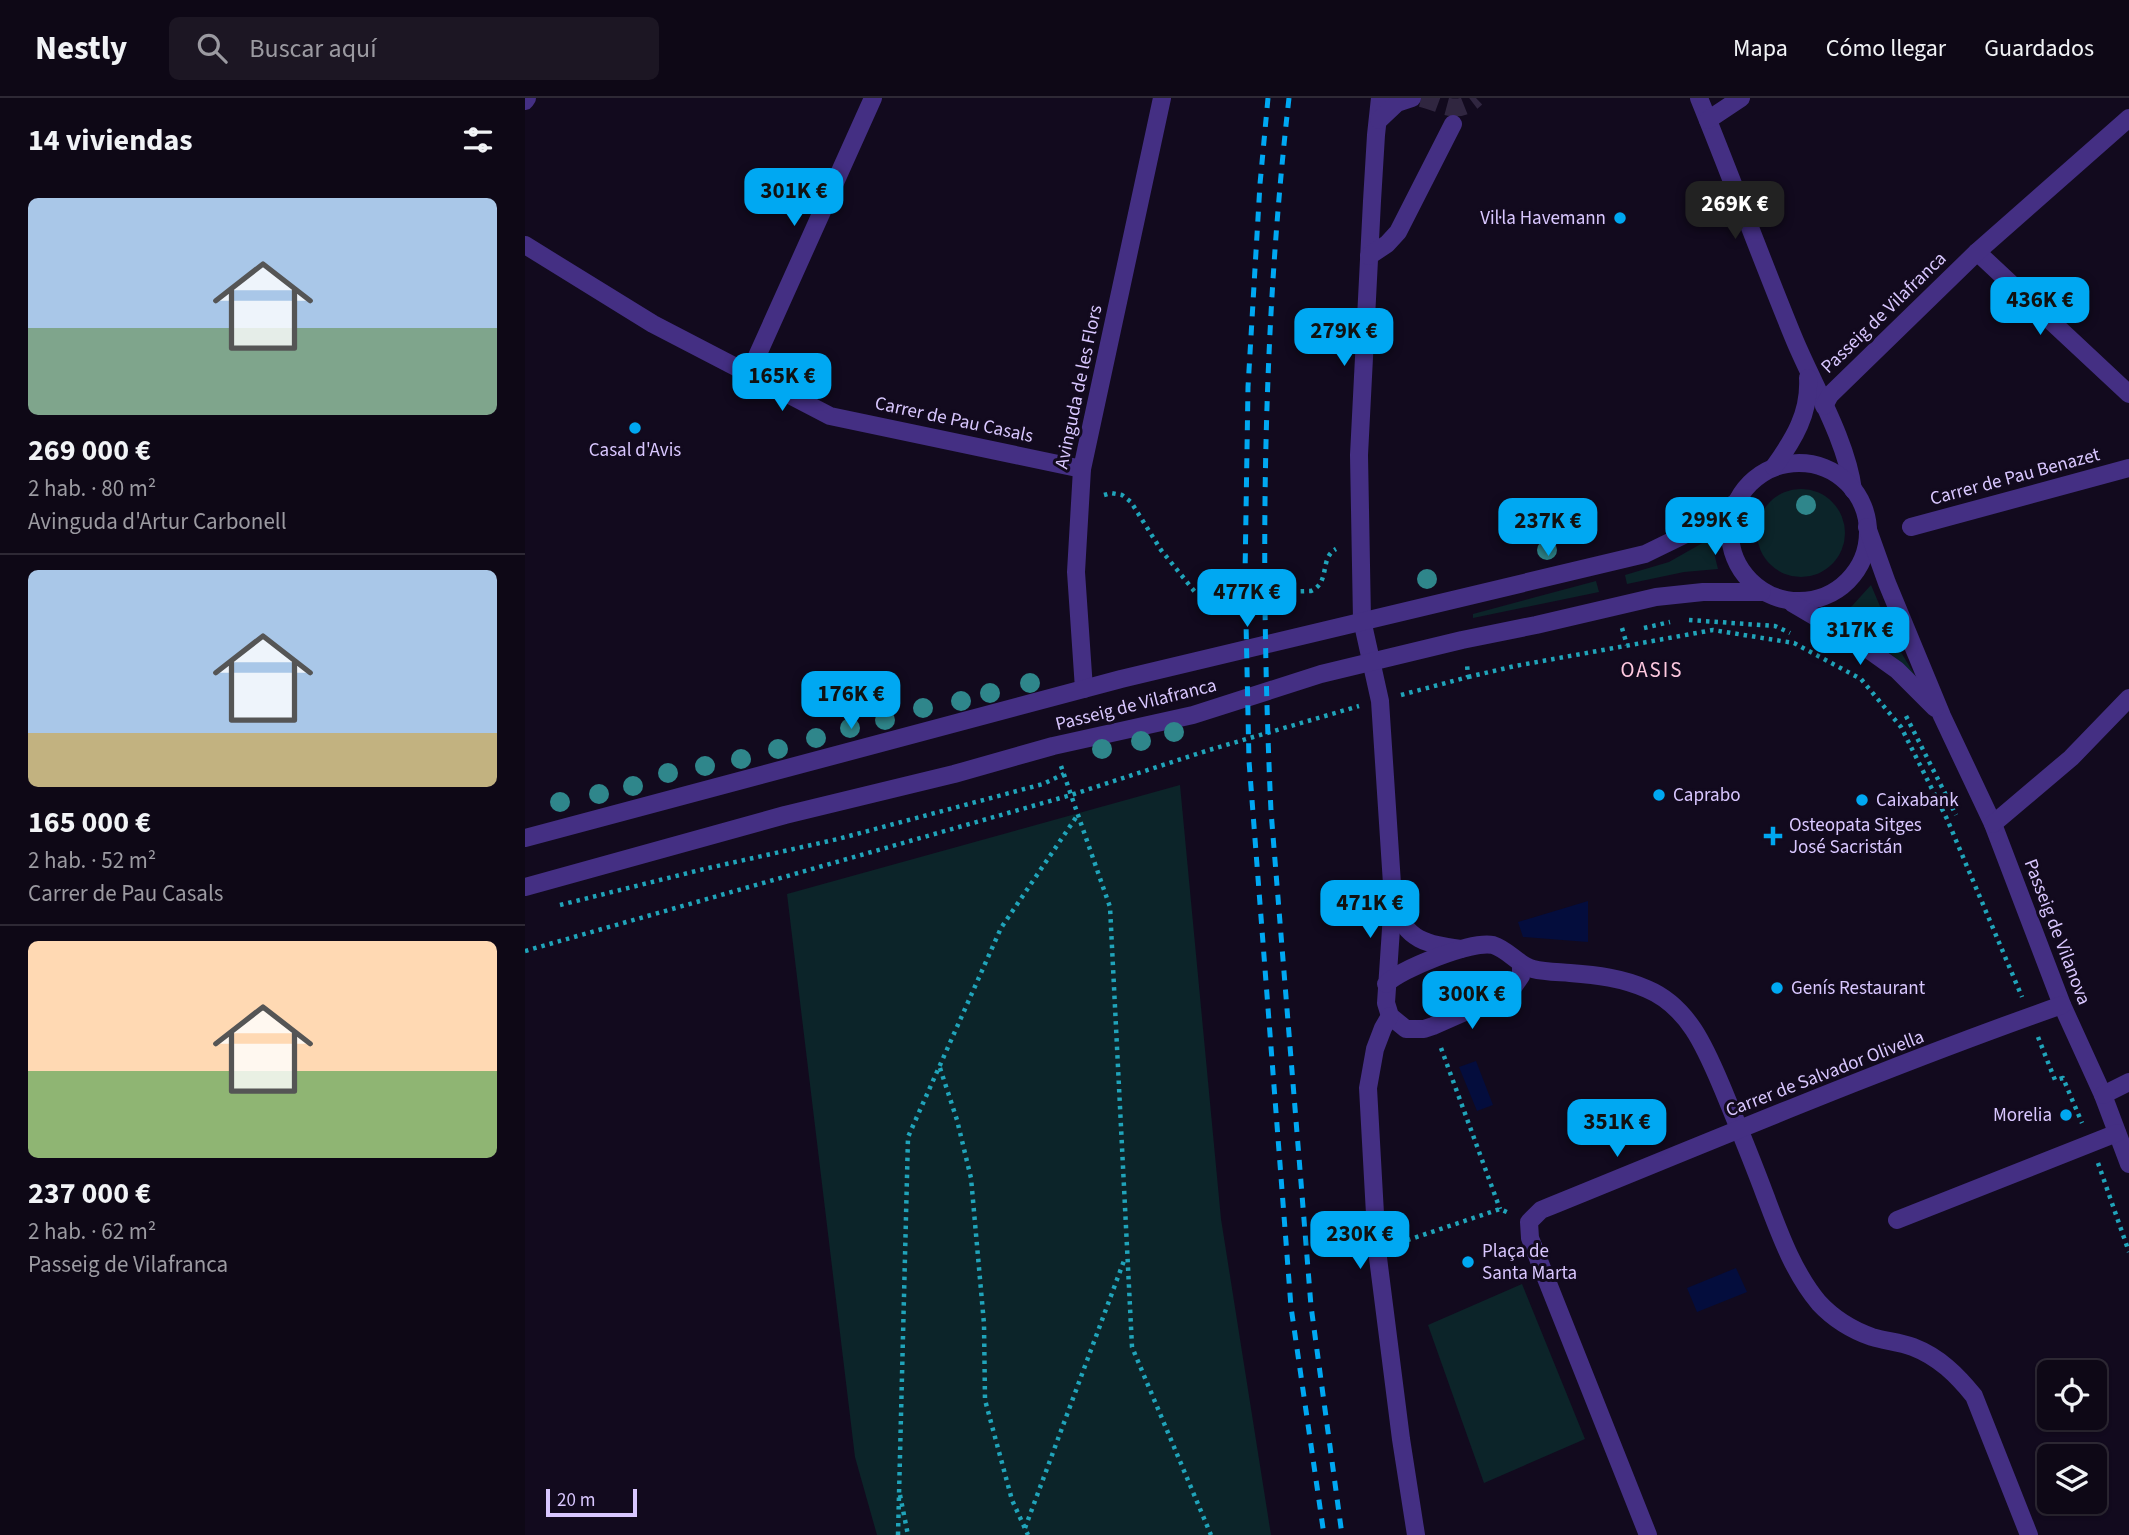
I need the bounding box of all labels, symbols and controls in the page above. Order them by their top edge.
search box [169,17,659,80]
text: Nestly [35,25,127,72]
icon: search [193,29,231,67]
text: Buscar aquí [249,30,377,67]
text: Mapa [1733,31,1788,66]
text: Cómo llegar [1826,31,1946,66]
text: Guardados [1984,31,2094,66]
text: 14 viviendas [28,119,193,162]
icon: filters [459,121,497,159]
pin: 301K € [737,169,851,228]
text: 301K € [760,174,828,207]
pin: 269K € [1678,181,1792,241]
text: 269K € [1701,187,1769,220]
place label: Vil·la Havemann [1480,205,1606,232]
marker: Vil·la Havemann [1612,210,1628,226]
icon: home [200,243,326,369]
street label: Passeig de Vilafranca [1815,246,1953,380]
pin: 436K € [1983,278,2097,337]
text: 436K € [2006,283,2074,316]
street label: Avinguda de les Flors [1048,303,1110,471]
pin: 279K € [1287,308,1401,368]
text: 279K € [1310,314,1378,347]
pin: 165K € [725,354,839,413]
text: 165K € [748,359,816,392]
street label: Carrer de Pau Casals [872,390,1036,450]
marker: Casal d'Avis [627,420,643,436]
text: 269 000 € [28,429,151,472]
place label: Casal d'Avis [589,437,681,464]
street label: Carrer de Pau Benazet [1927,441,2103,513]
text: 2 hab. · 80 m² [28,472,156,505]
pin: 237K € [1491,498,1605,558]
pin: 299K € [1658,498,1772,557]
text: 299K € [1681,503,1749,536]
text: 237K € [1514,504,1582,537]
text: Avinguda d'Artur Carbonell [28,505,287,538]
pin: 477K € [1190,570,1304,629]
text: 477K € [1213,575,1281,608]
pin: 317K € [1803,608,1917,667]
text: 317K € [1826,613,1894,646]
icon: home [200,615,326,741]
district label: OASIS [1620,655,1684,685]
pin: 176K € [794,672,908,731]
street label: Passeig de Vilafranca [1053,672,1219,738]
text: 176K € [817,677,885,710]
place label: Caprabo [1673,782,1741,809]
marker: Caprabo [1651,787,1667,803]
place label: Caixabank [1876,787,1959,814]
marker: Caixabank [1854,792,1870,808]
text: 165 000 € [28,801,151,844]
place label: Osteopata Sitges José Sacristán [1789,812,1922,861]
marker: Osteopata Sitges José Sacristán [1763,826,1783,846]
text: 2 hab. · 52 m² [28,844,156,877]
street label: Passeig de Vilanova [2017,855,2097,1009]
text: Carrer de Pau Casals [28,877,223,910]
pin: 471K € [1313,880,1427,940]
text: 471K € [1336,886,1404,919]
pin: 300K € [1415,972,1529,1031]
place label: Genís Restaurant [1791,975,1926,1002]
text: 300K € [1438,977,1506,1010]
marker: Genís Restaurant [1769,980,1785,996]
icon: home [200,986,326,1112]
street label: Carrer de Salvador Olivella [1722,1024,1928,1124]
pin: 351K € [1560,1100,1674,1159]
place label: Morelia [1993,1102,2052,1129]
text: 351K € [1583,1105,1651,1138]
marker: Morelia [2058,1107,2074,1123]
text: 237 000 € [28,1172,151,1215]
pin: 230K € [1303,1212,1417,1271]
text: 2 hab. · 62 m² [28,1215,156,1248]
text: 230K € [1326,1217,1394,1250]
place label: Plaça de Santa Marta [1482,1238,1577,1287]
text: Passeig de Vilafranca [28,1248,228,1281]
marker: Plaça de Santa Marta [1460,1254,1476,1270]
map controls [2037,1360,2107,1514]
button: locate [2037,1360,2107,1430]
button: layers [2037,1444,2107,1514]
scale bar [546,1486,637,1518]
text: 20 m [557,1487,595,1514]

